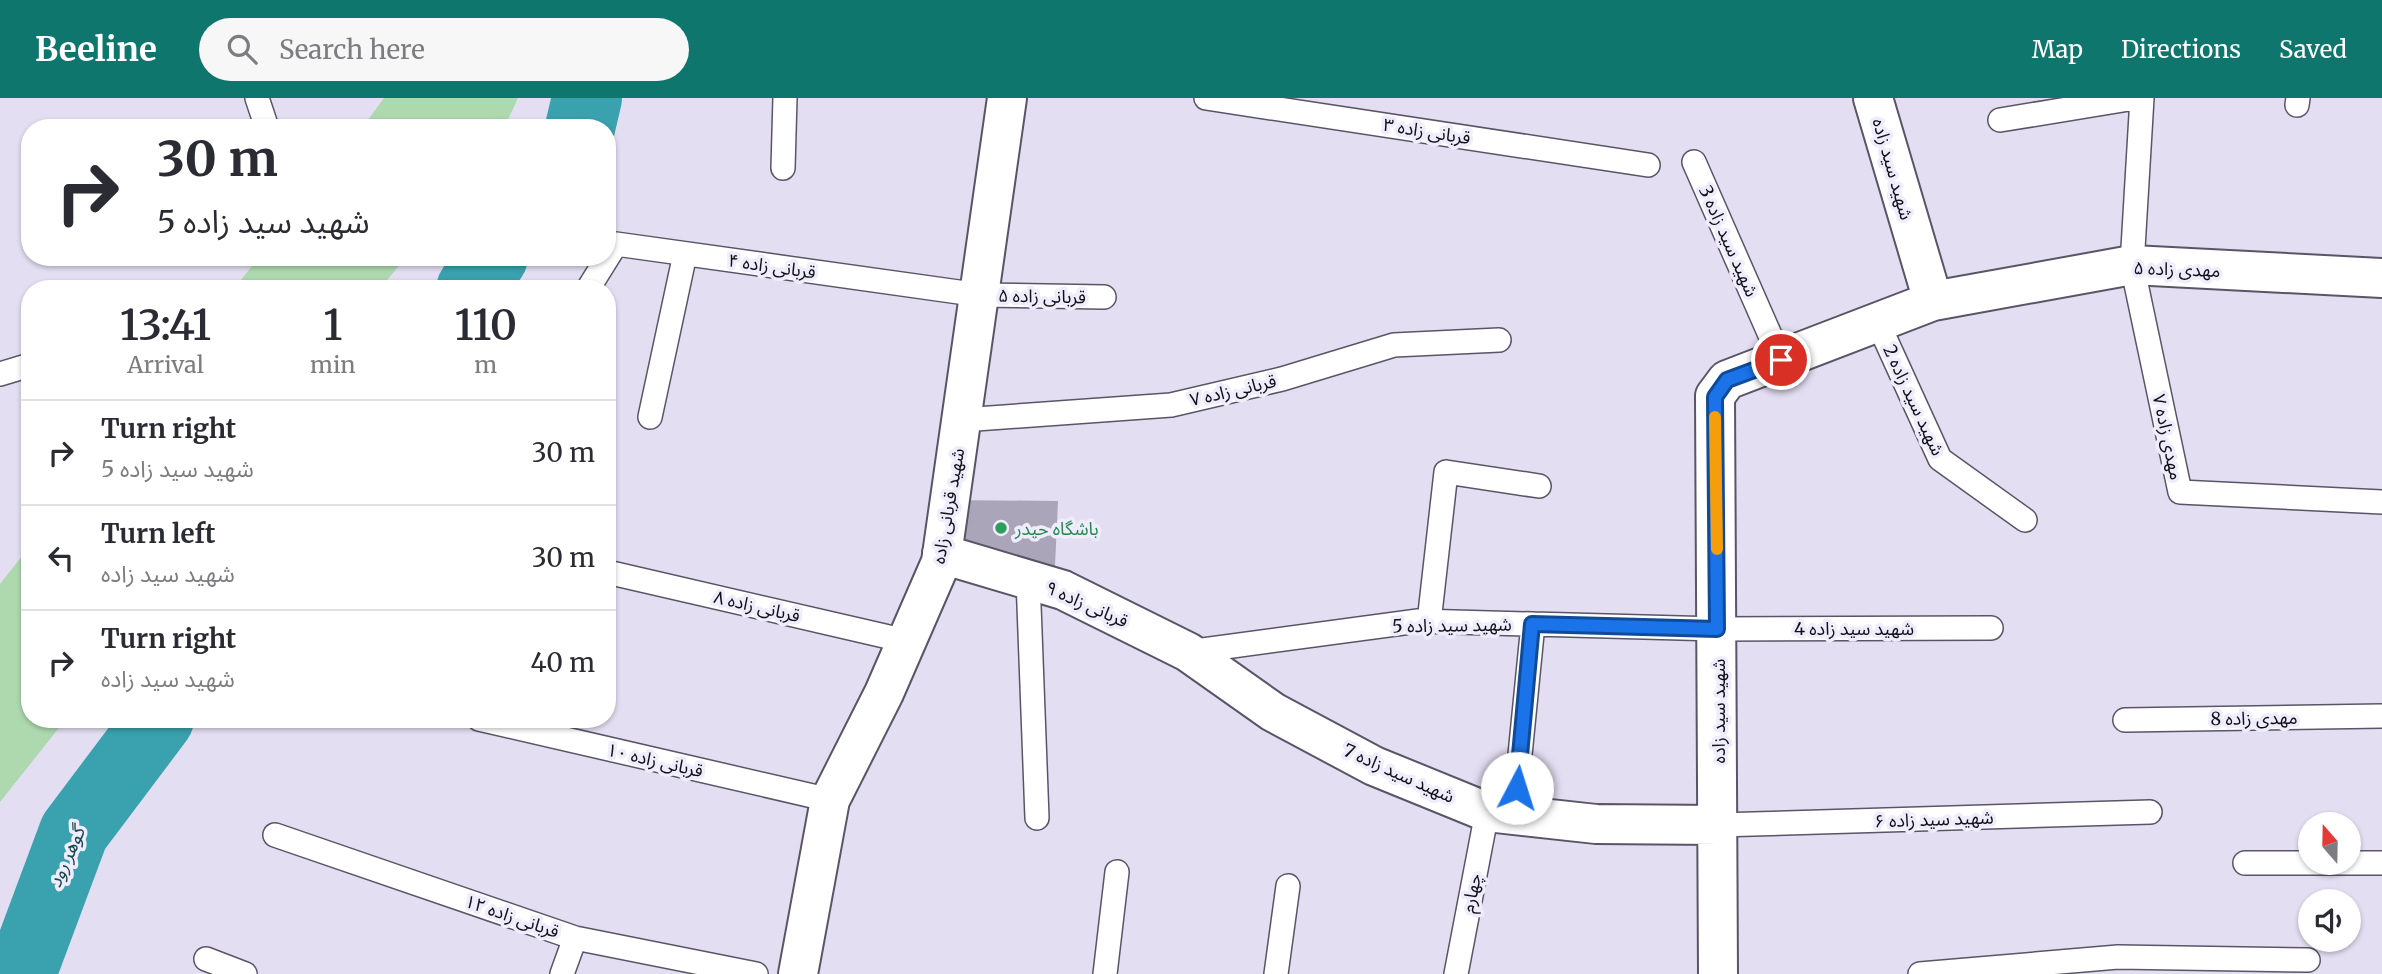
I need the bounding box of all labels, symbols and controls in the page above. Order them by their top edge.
search box [199,18,689,81]
text: Beeline [35,29,157,70]
icon: search [223,30,261,68]
text: Search here [279,33,425,66]
text: Map [2032,34,2083,65]
text: Directions [2121,34,2241,65]
text: Saved [2279,34,2347,65]
street label: قربانی زاده ۳ [1382,113,1472,149]
street label: شهید سید زاده [1868,115,1918,223]
text: 30 m [157,128,278,189]
icon: right [42,147,133,238]
street label: شهید سید زاده 3 [1694,182,1764,300]
text: شهید سید زاده 5 [157,202,370,242]
street label: قربانی زاده ۴ [727,248,817,284]
street label: مهدی زاده ۵ [2133,256,2221,282]
street label: قربانی زاده ۵ [998,284,1086,308]
text: 13:41 [120,299,211,351]
text: 1 [323,299,342,351]
text: 110 [454,299,517,351]
pin [1751,330,1811,390]
icon: arrive [1762,341,1800,379]
street label: شهید سید زاده 2 [1878,341,1950,459]
text: Arrival [127,350,204,379]
text: min [310,350,356,379]
text: m [474,350,497,379]
street label: قربانی زاده ۷ [1188,369,1278,411]
street label: مهدی زاده ۷ [2148,392,2188,482]
text: Turn right [101,412,236,445]
icon: right [42,434,80,472]
text: 30 m [532,436,595,469]
street label: شهید قربانی زاده [927,446,969,566]
text: شهید سید زاده 5 [101,454,254,483]
text: Turn left [101,517,215,550]
place label: باشگاه حیدر [1014,517,1099,540]
marker: باشگاه حیدر [993,520,1009,536]
icon: left [42,539,80,577]
text: 30 m [532,541,595,574]
text: شهید سید زاده [101,559,235,588]
street label: قربانی زاده ۹ [1042,576,1132,632]
street label: قربانی زاده ۸ [712,585,802,627]
street label: شهید سید زاده 5 [1392,612,1512,638]
street label: شهید سید زاده 4 [1794,617,1914,640]
text: Turn right [101,622,236,655]
icon: right [42,644,80,682]
text: 40 m [531,646,595,679]
street label: شهید سید زاده [1707,659,1730,763]
text: شهید سید زاده [101,664,235,693]
street label: مهدی زاده 8 [2210,706,2298,730]
street label: قربانی زاده ۱۰ [605,738,705,782]
street label: شهید سید زاده 7 [1340,738,1458,808]
position arrow [1480,751,1554,825]
street label: شهید سید زاده ۶ [1874,805,1994,833]
north arrow [2298,812,2361,875]
map controls [2298,812,2361,952]
water label: گوهر رود [42,819,92,891]
street label: چهارم [1456,871,1489,915]
street label: قربانی زاده ۱۲ [462,889,562,943]
button: sound [2298,889,2361,952]

